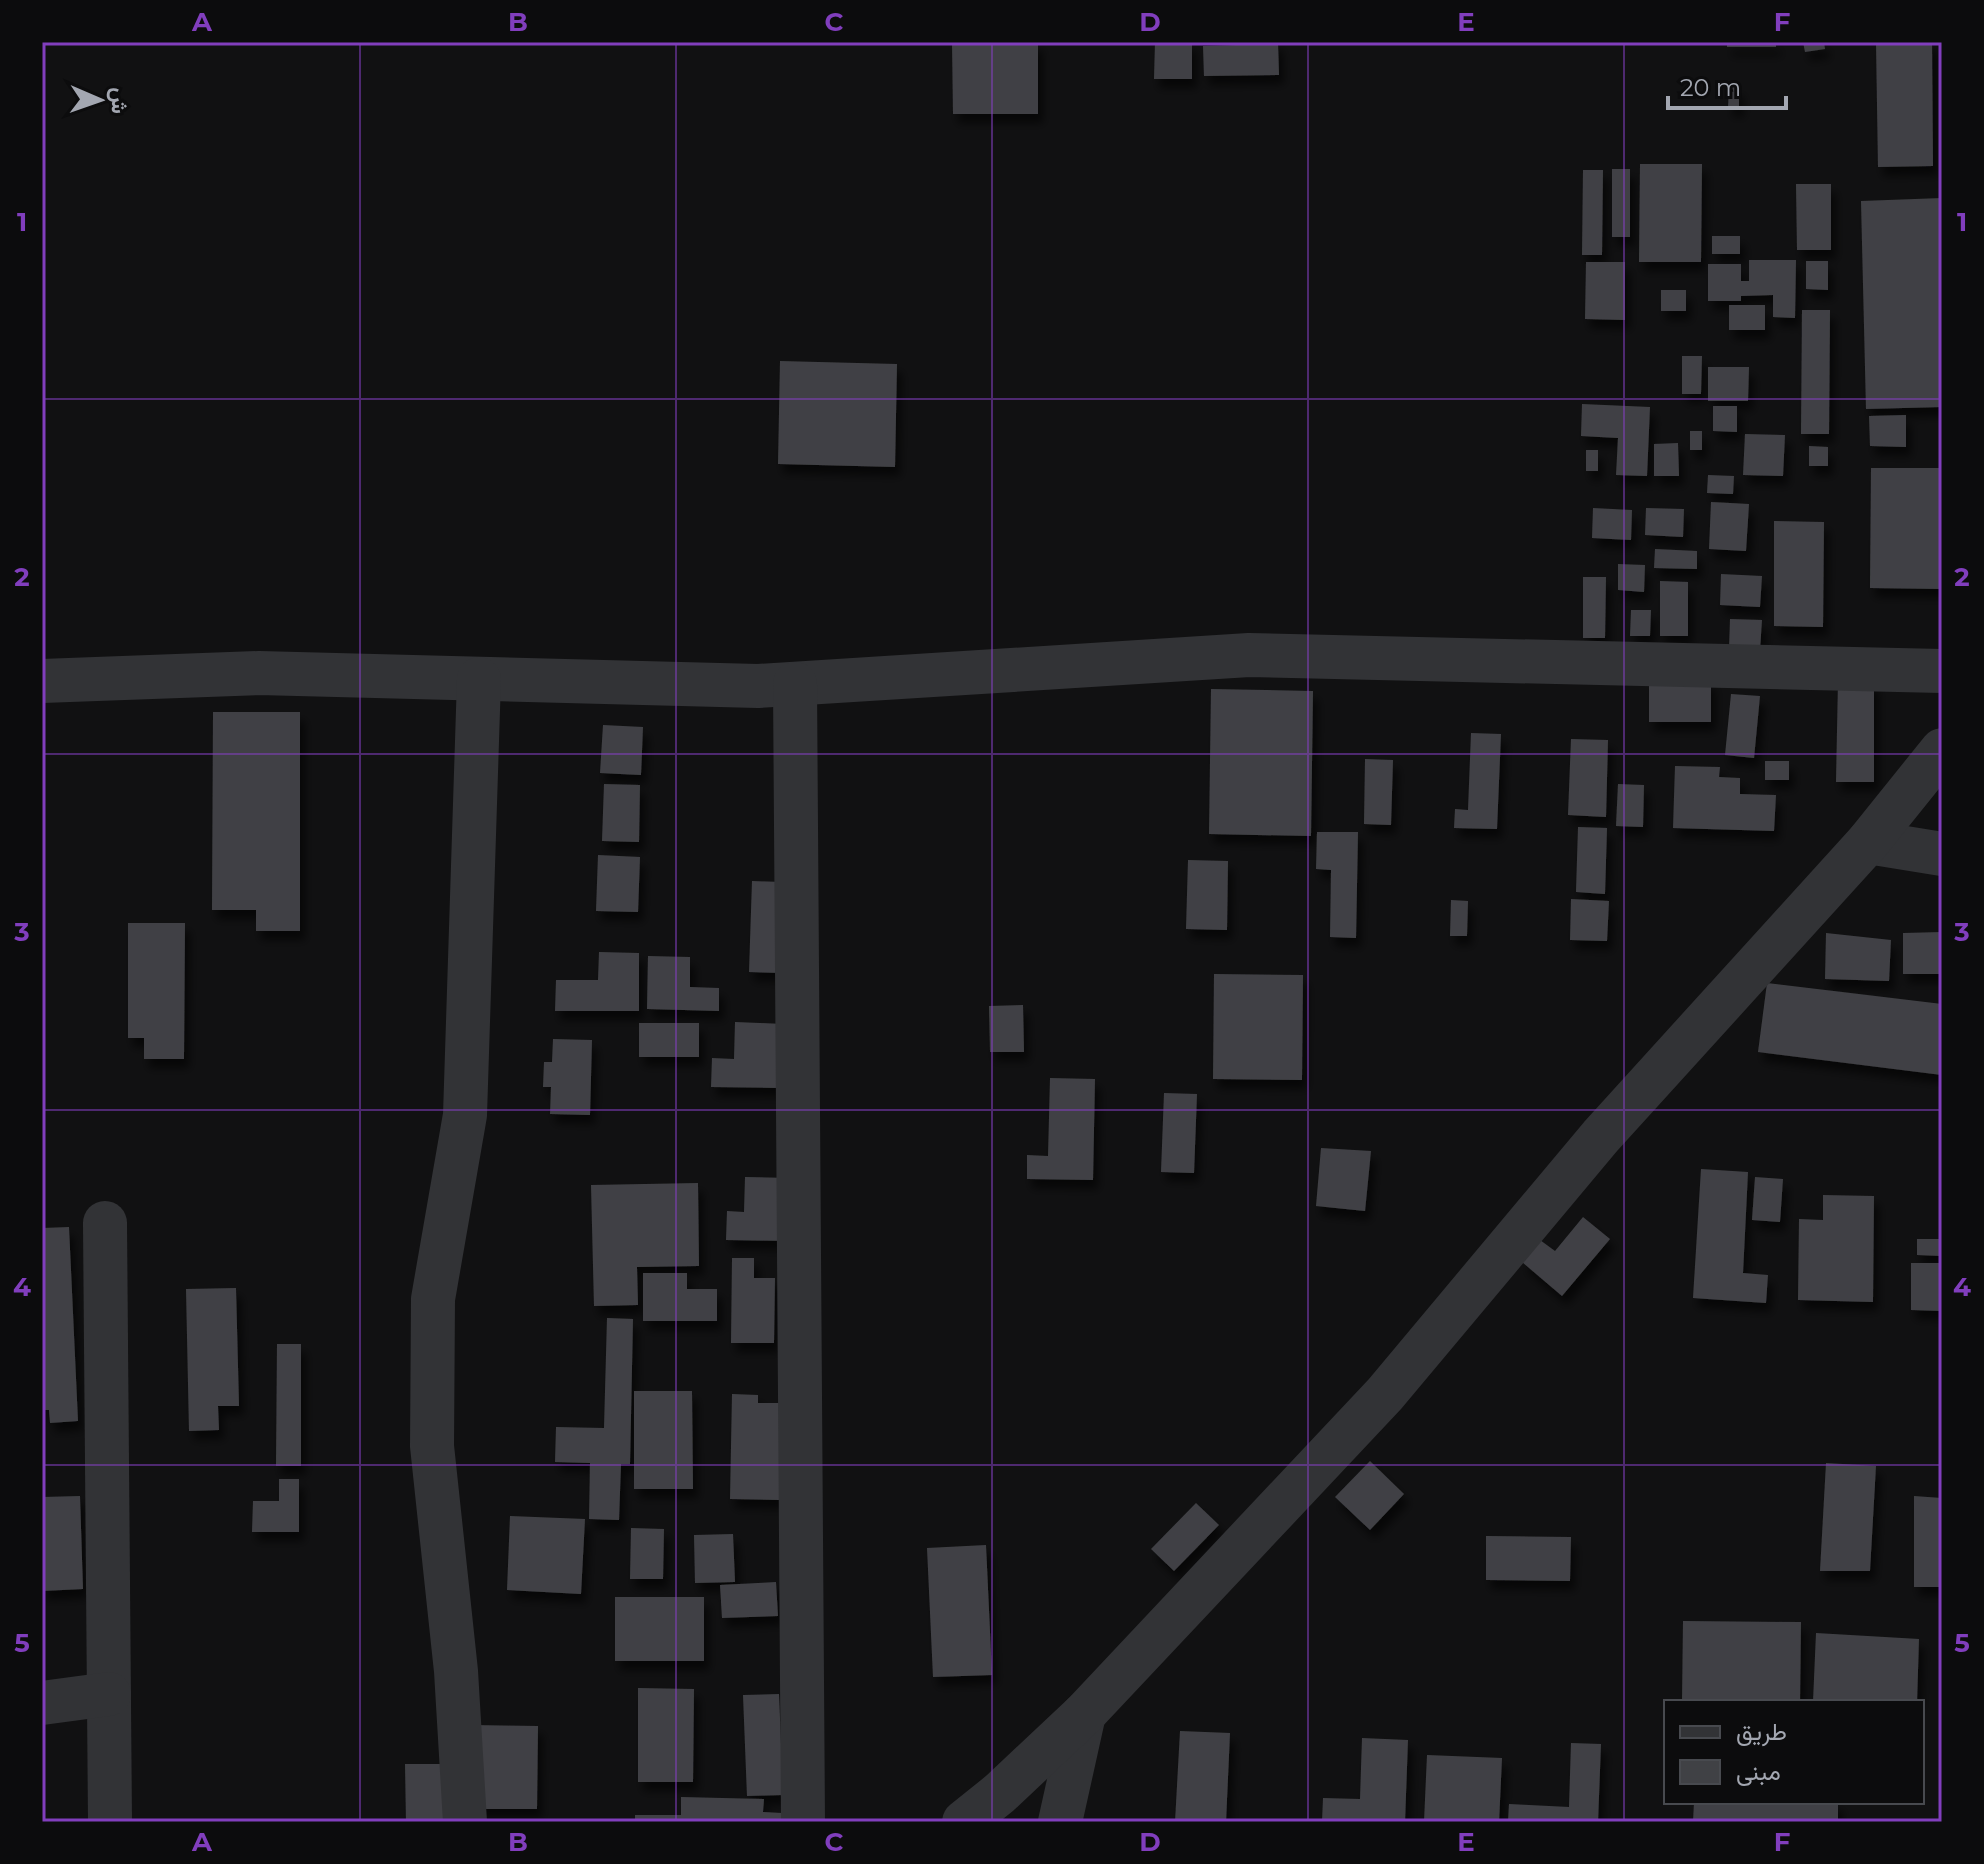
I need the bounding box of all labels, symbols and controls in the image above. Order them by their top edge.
text: A [191,6,213,38]
text: B [508,6,528,38]
text: C [825,6,844,38]
text: D [1139,6,1161,38]
text: E [1457,6,1475,38]
text: F [1774,6,1790,38]
north arrow [60,60,140,140]
scale bar [1668,60,1786,110]
text: 20 m [1680,73,1741,102]
text: ش [106,87,133,114]
text: 1 [17,206,27,238]
text: 1 [1957,206,1967,238]
text: 2 [14,561,30,593]
text: 2 [1954,561,1970,593]
text: 3 [13,916,30,948]
text: 3 [1953,916,1970,948]
text: 4 [13,1271,31,1303]
text: 4 [1953,1271,1971,1303]
text: 5 [14,1627,30,1659]
text: 5 [1954,1627,1970,1659]
legend [1664,1700,1924,1804]
text: طريق [1736,1717,1787,1747]
text: مبنى [1736,1757,1781,1786]
text: A [191,1826,213,1858]
text: B [508,1826,528,1858]
text: C [825,1826,844,1858]
text: D [1139,1826,1161,1858]
text: E [1457,1826,1475,1858]
text: F [1774,1826,1790,1858]

